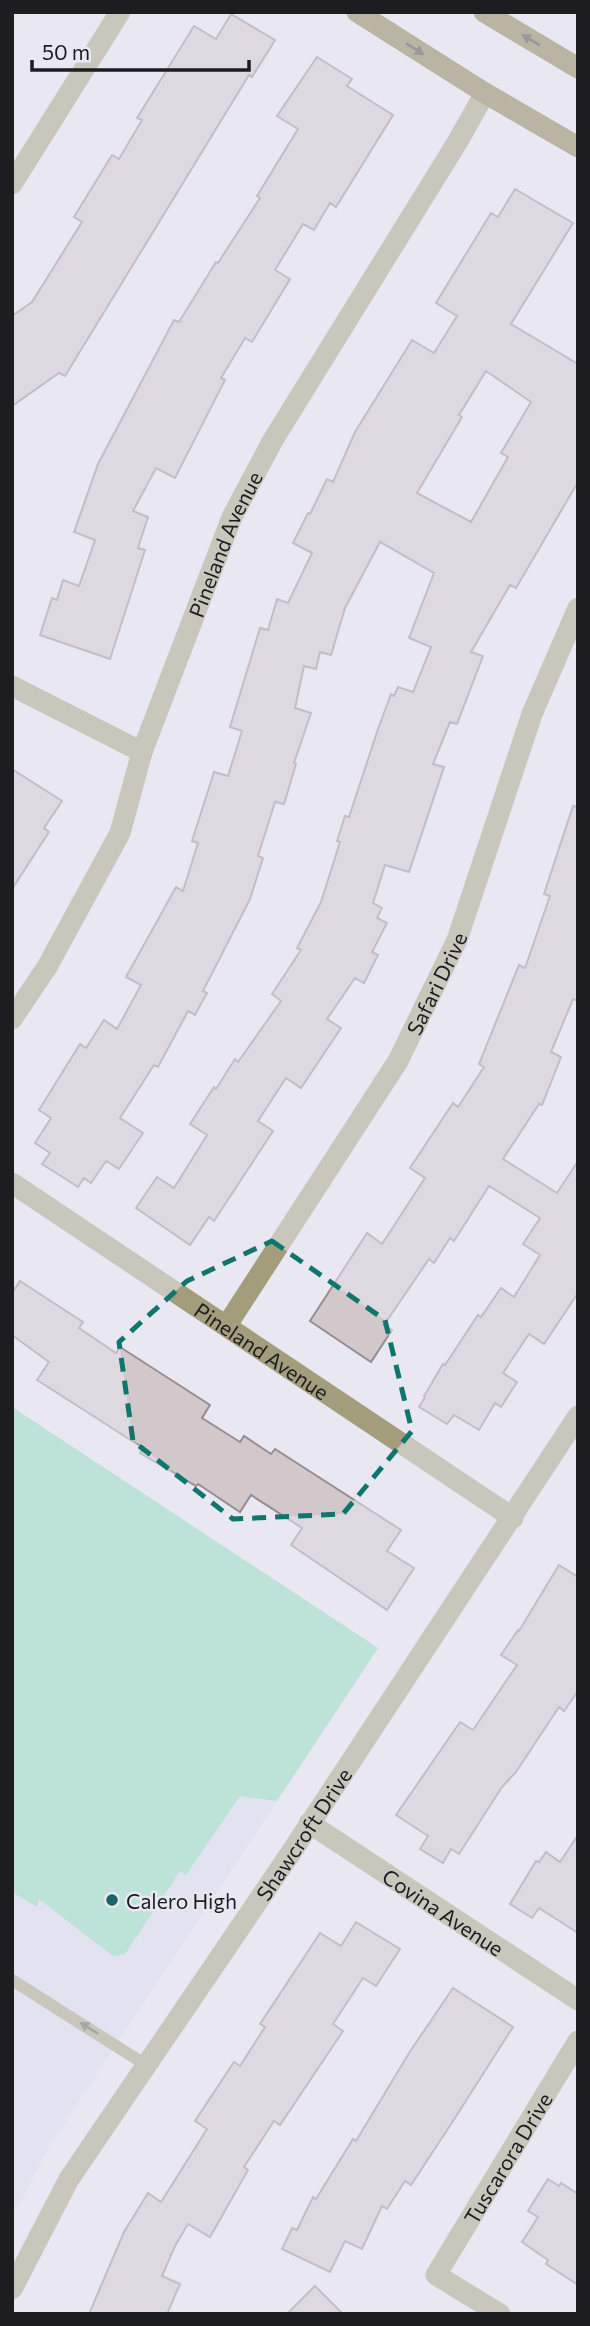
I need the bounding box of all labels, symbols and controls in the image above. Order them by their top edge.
scale bar [32,28,248,72]
one-way arrow [521,35,541,47]
text: 50 m [42,39,90,64]
one-way arrow [405,42,424,55]
street label: Pineland Avenue [182,467,267,620]
street label: Safari Drive [400,929,471,1039]
street label: Pineland Avenue [190,1296,334,1404]
street label: Shawcroft Drive [250,1763,356,1905]
street label: Covina Avenue [378,1863,509,1960]
place label: Calero High [126,1888,237,1913]
marker: Calero High [104,1892,120,1908]
one-way arrow [80,2021,98,2035]
street label: Tuscarora Drive [458,2088,556,2228]

